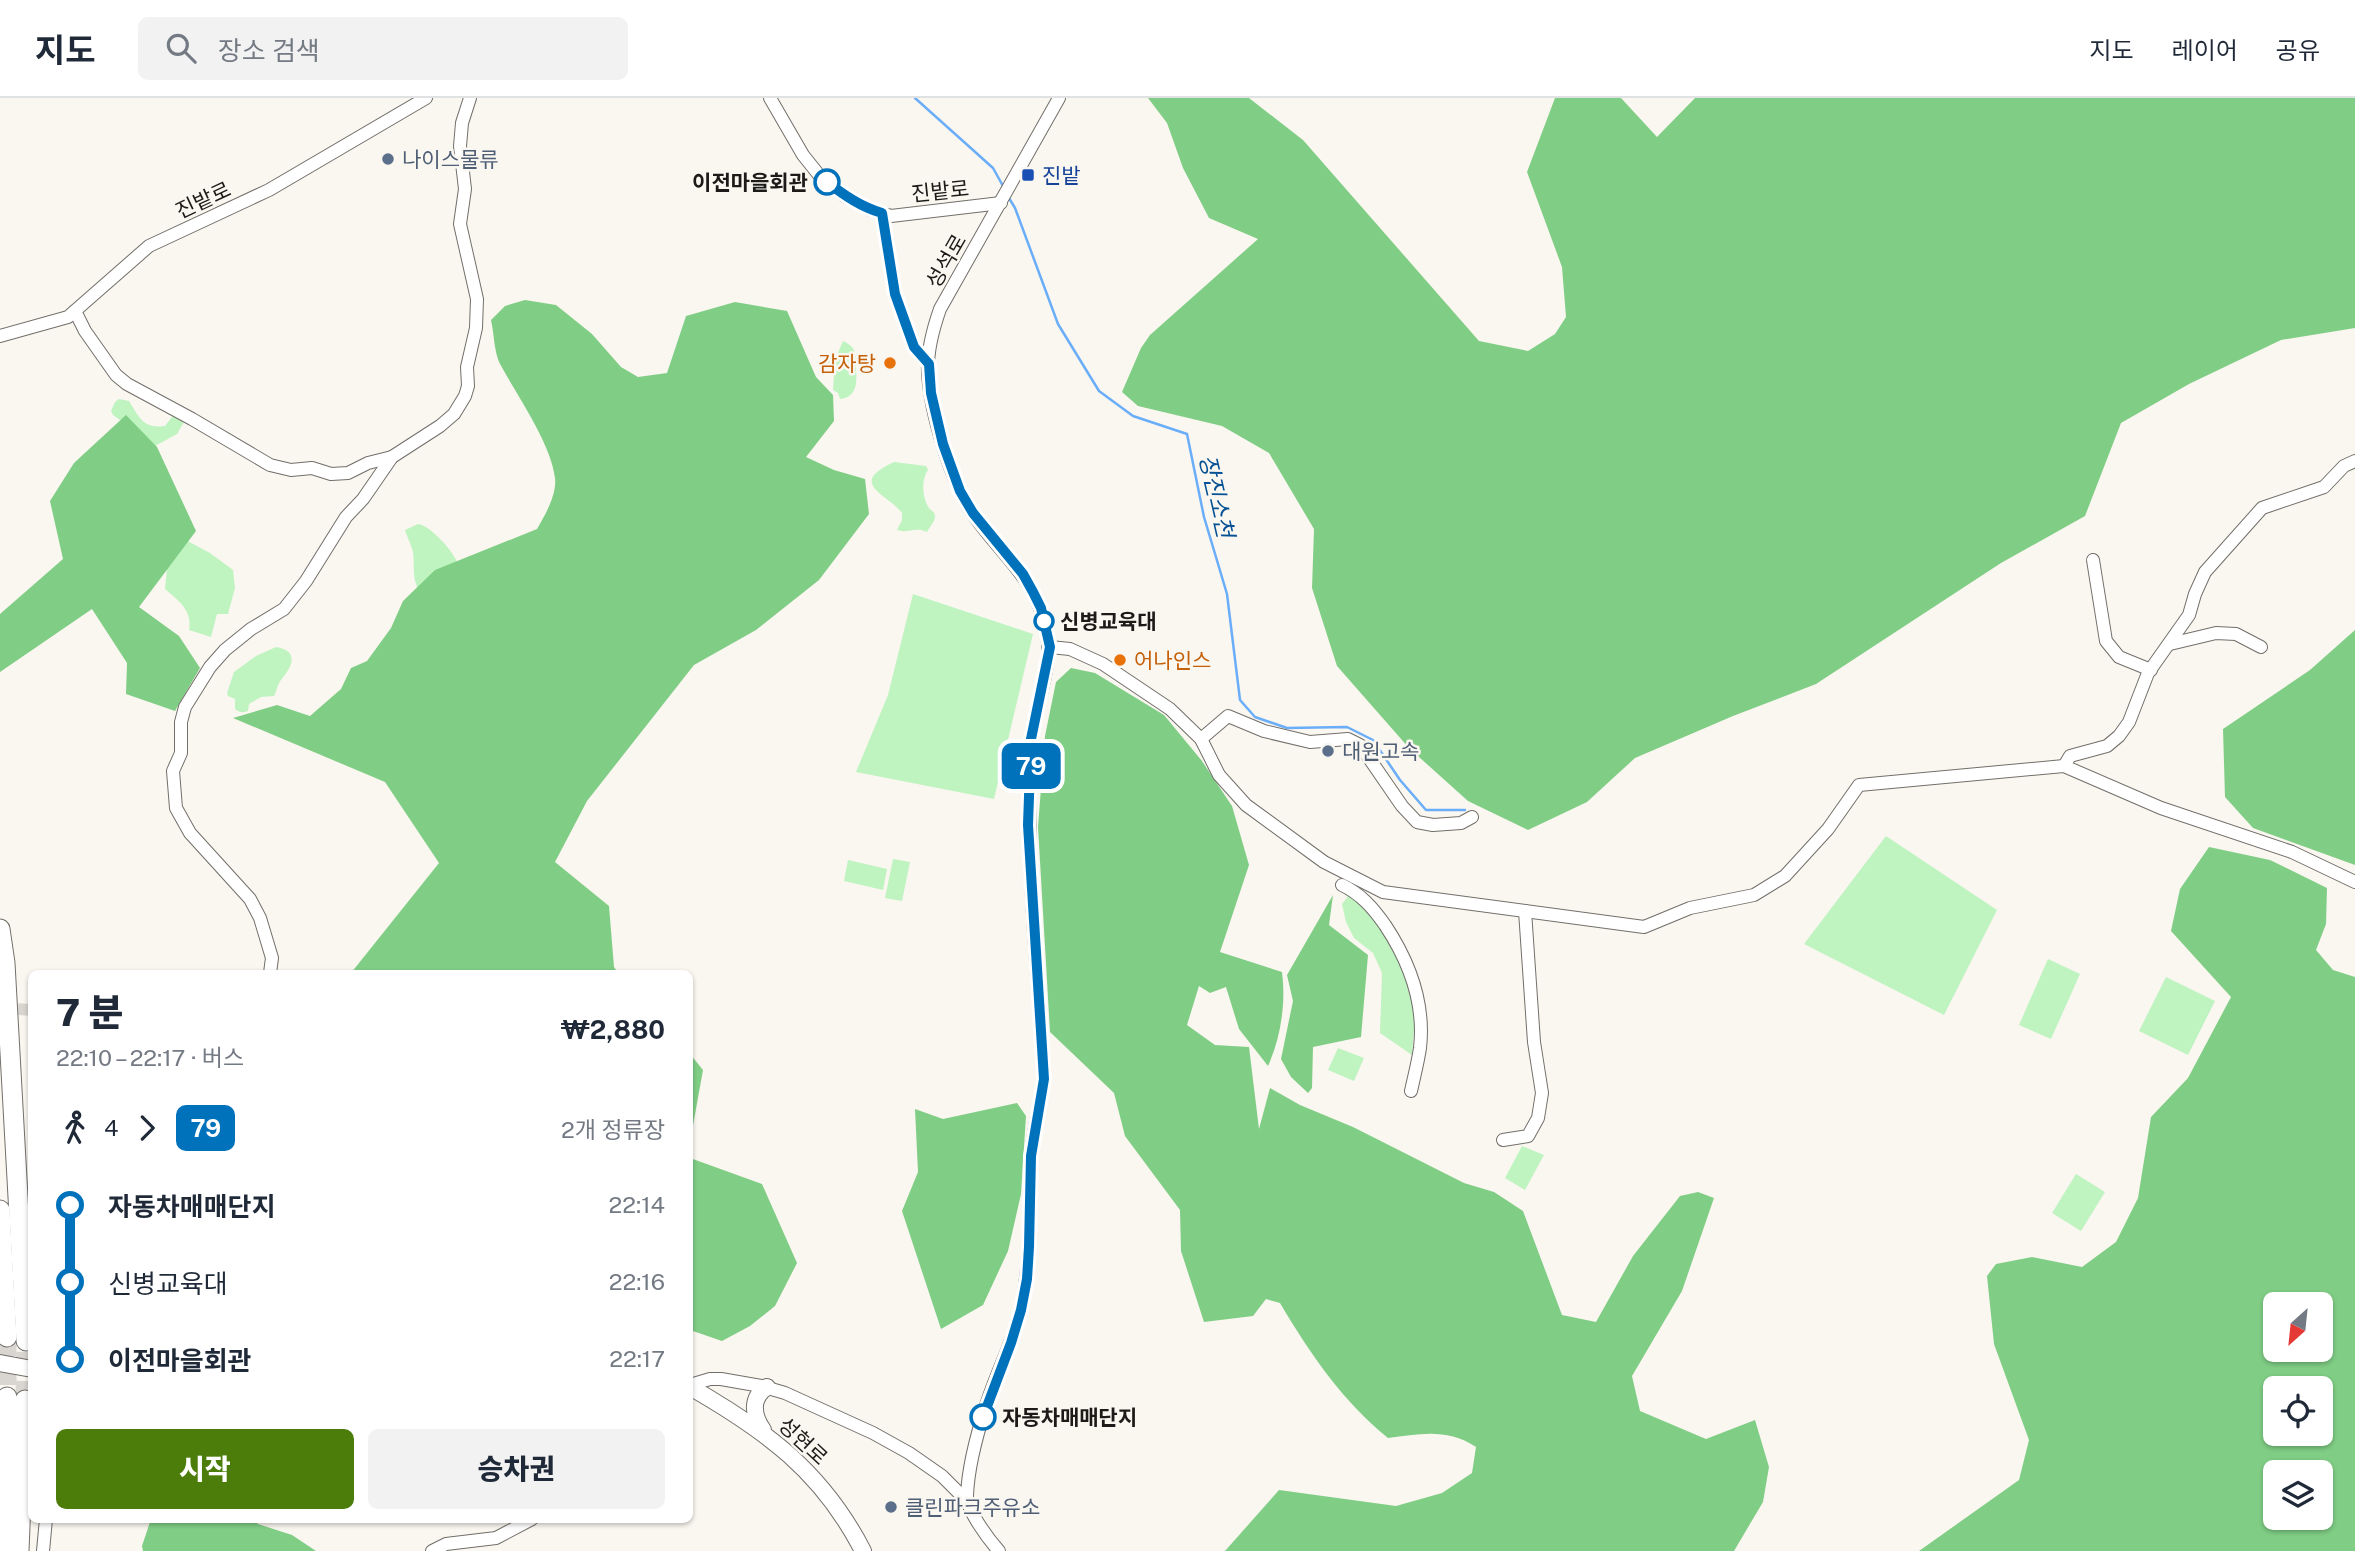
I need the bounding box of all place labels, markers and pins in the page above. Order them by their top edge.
place label: 나이스물류 [402,147,499,172]
marker: 나이스물류 [380,151,396,167]
place label: 진밭 [1042,163,1081,188]
marker: 진밭 [1020,167,1036,183]
marker: 이전마을회관 [814,169,840,195]
place label: 이전마을회관 [692,170,808,195]
place label: 감자탕 [818,351,876,376]
marker: 감자탕 [882,355,898,371]
place label: 신병교육대 [1060,609,1157,634]
marker: 신병교육대 [1034,611,1054,631]
place label: 어나인스 [1134,648,1211,673]
marker: 어나인스 [1112,652,1128,668]
place label: 대원고속 [1342,739,1419,764]
marker: 대원고속 [1320,743,1336,759]
marker: 자동차매매단지 [970,1404,996,1430]
place label: 자동차매매단지 [1002,1405,1137,1430]
place label: 클린파크주유소 [905,1495,1040,1520]
marker: 클린파크주유소 [883,1499,899,1515]

